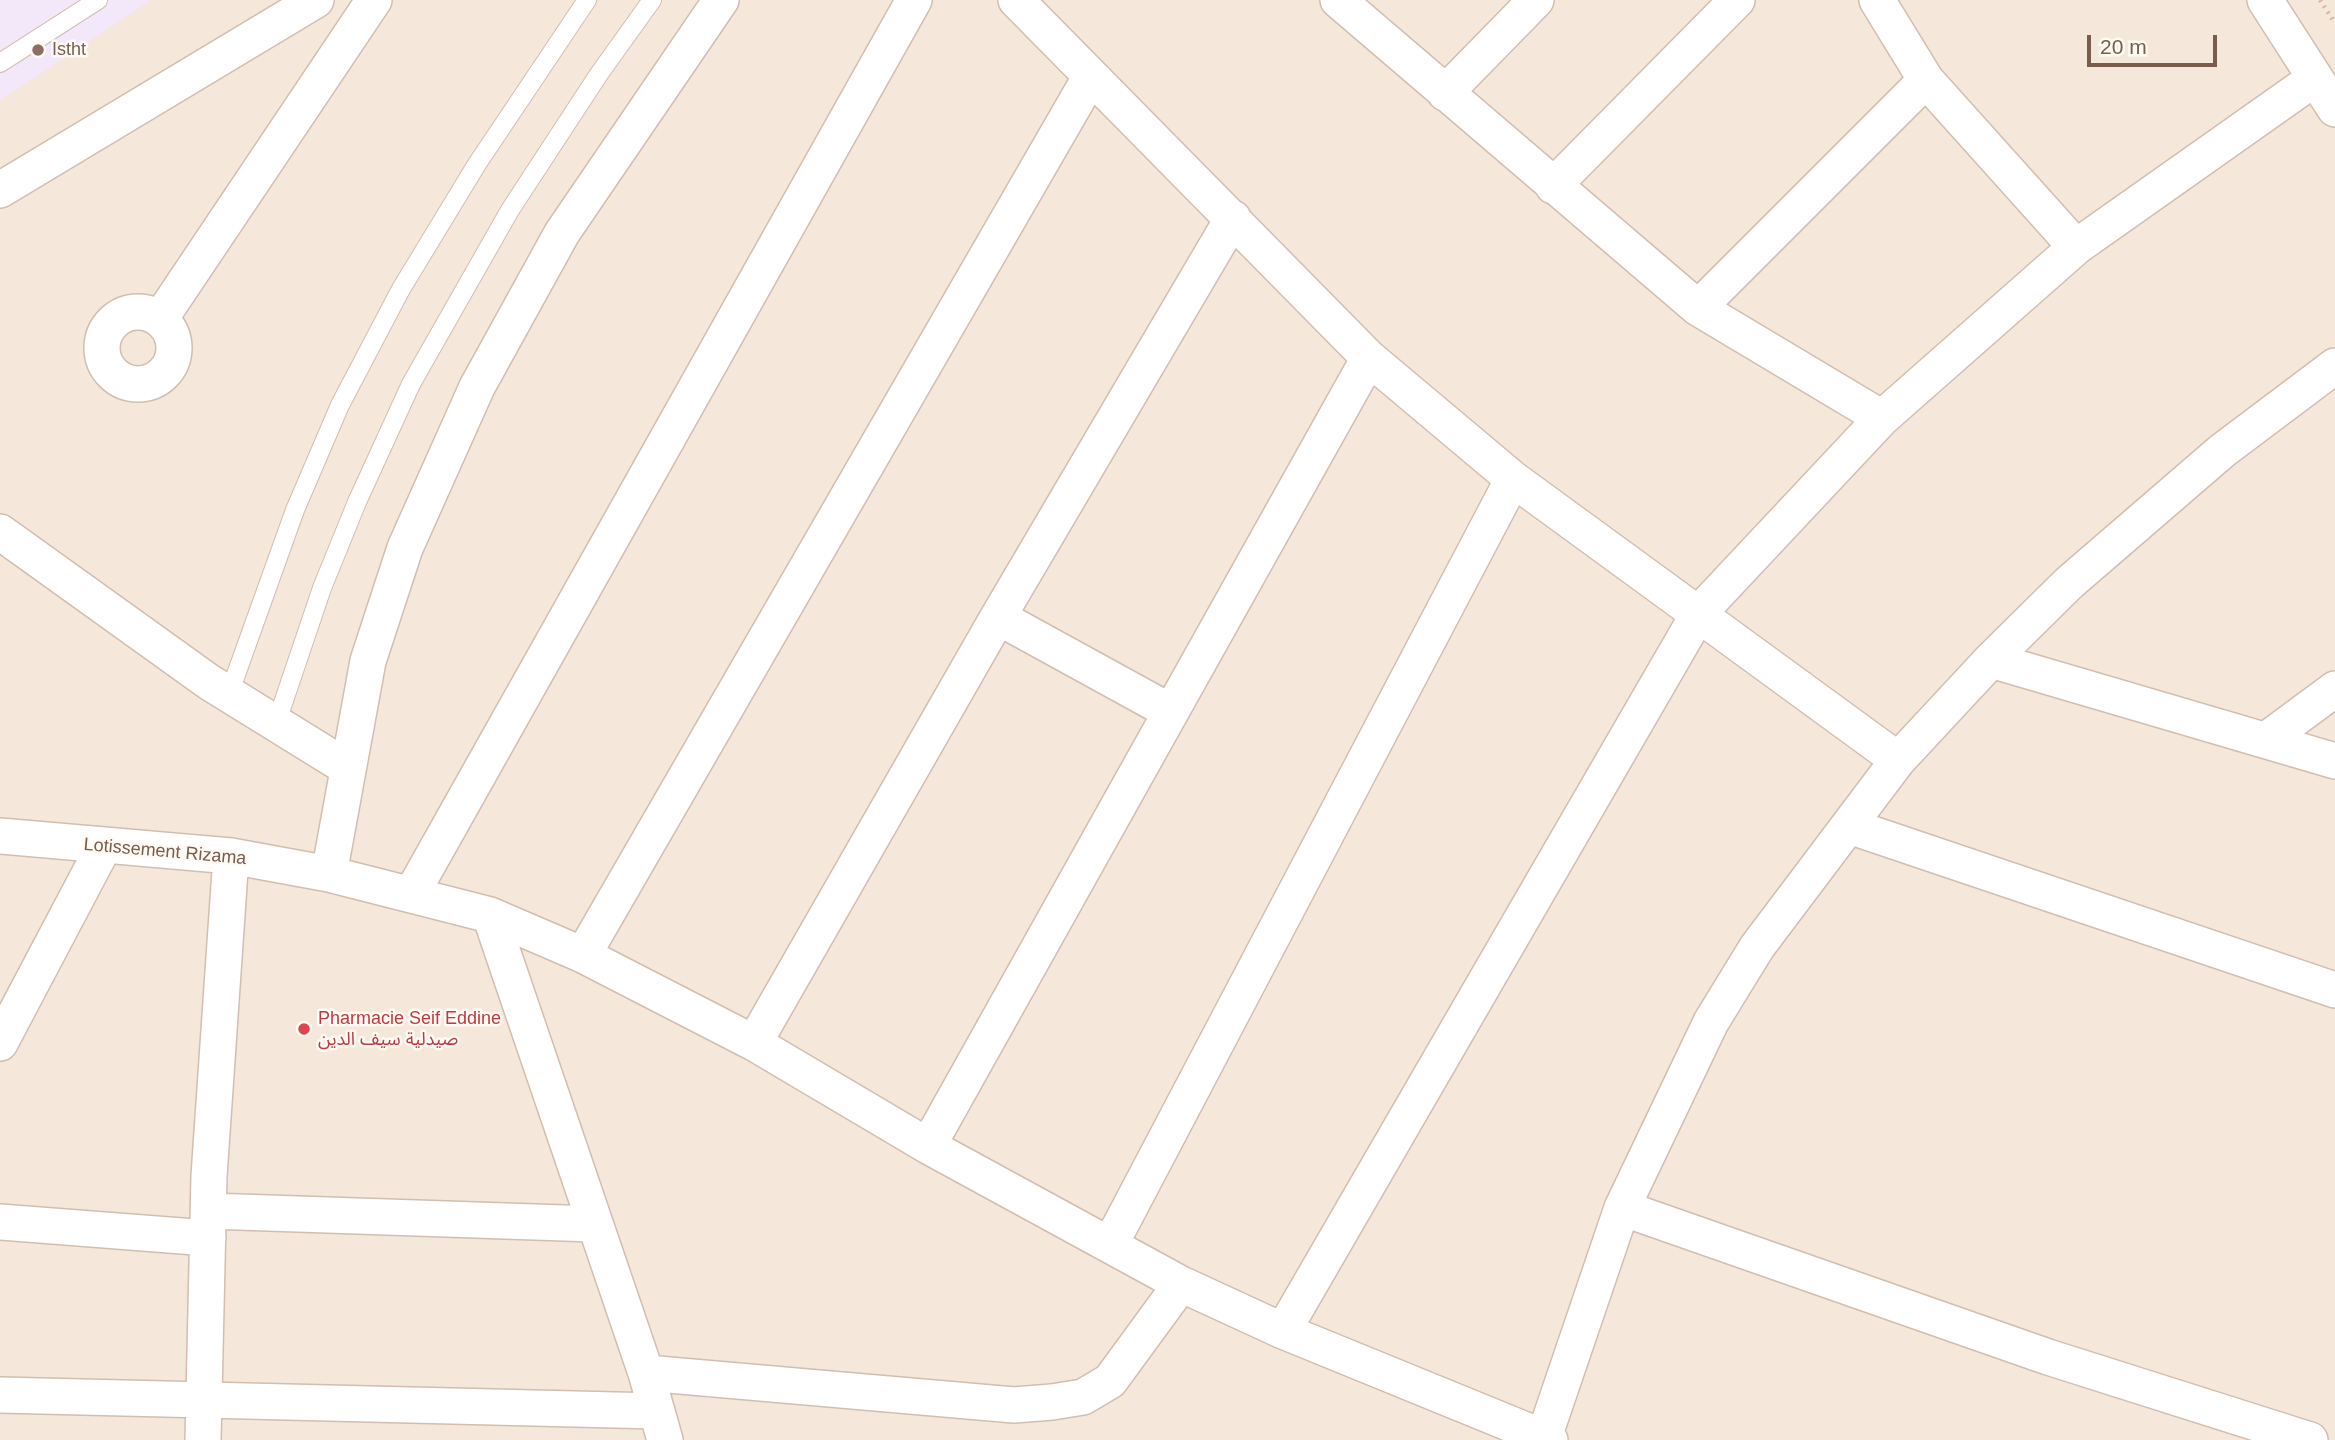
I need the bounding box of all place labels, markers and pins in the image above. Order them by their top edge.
place label: Istht [52,39,86,61]
marker: Istht [30,42,46,58]
place label: Pharmacie Seif Eddine صيدلية سيف الدين [318,1008,501,1050]
marker: Pharmacie Seif Eddine صيدلية سيف الدين [296,1021,312,1037]

